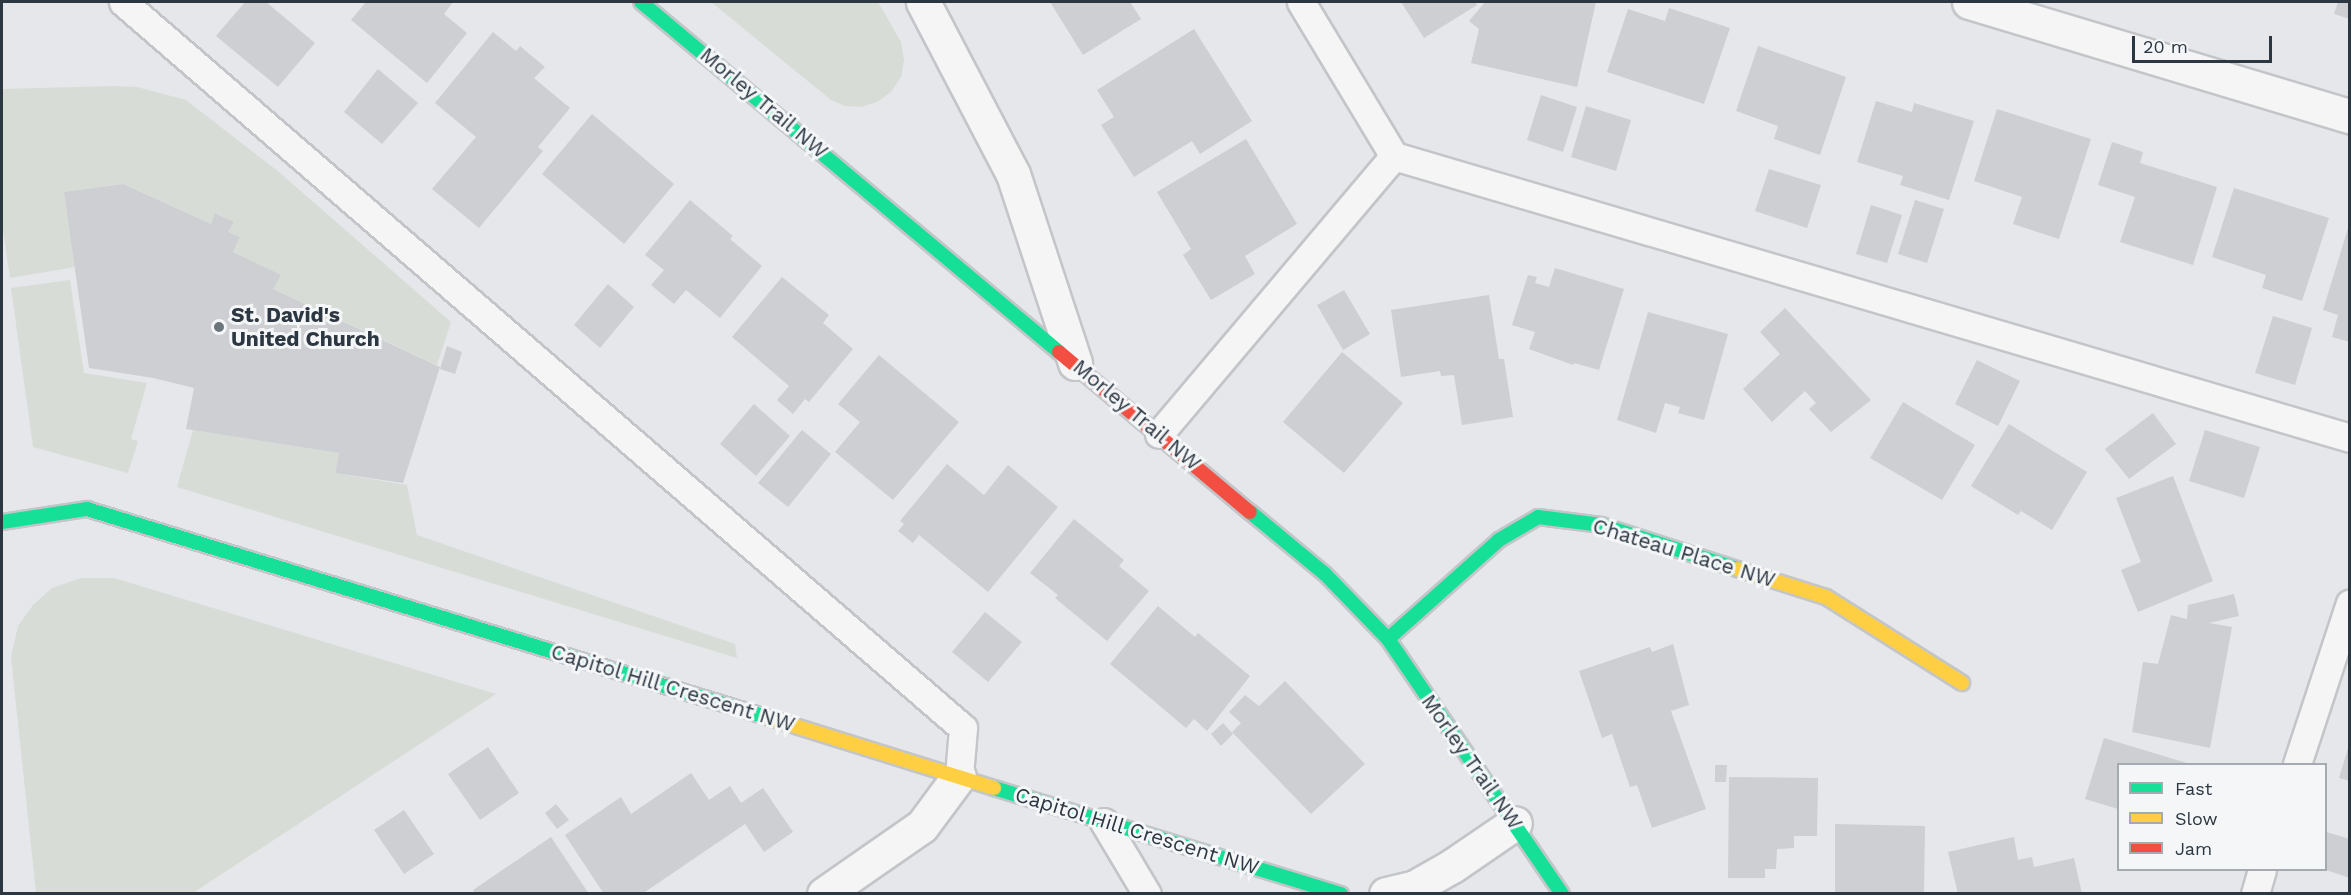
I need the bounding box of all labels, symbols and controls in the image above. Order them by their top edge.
scale bar [2135,24,2274,62]
text: 20 m [2143,36,2188,57]
street label: Morley Trail NW [694,42,834,164]
place label: St. David's United Church [231,302,380,352]
marker: St. David's United Church [212,320,226,334]
street label: Morley Trail NW [1067,354,1207,476]
street label: Chateau Place NW [1590,513,1778,593]
street label: Capitol Hill Crescent NW [547,639,799,737]
street label: Morley Trail NW [1415,689,1529,835]
legend [2117,763,2327,871]
text: Fast [2175,778,2212,799]
street label: Capitol Hill Crescent NW [1011,782,1263,880]
text: Slow [2175,808,2218,829]
text: Jam [2175,838,2212,859]

